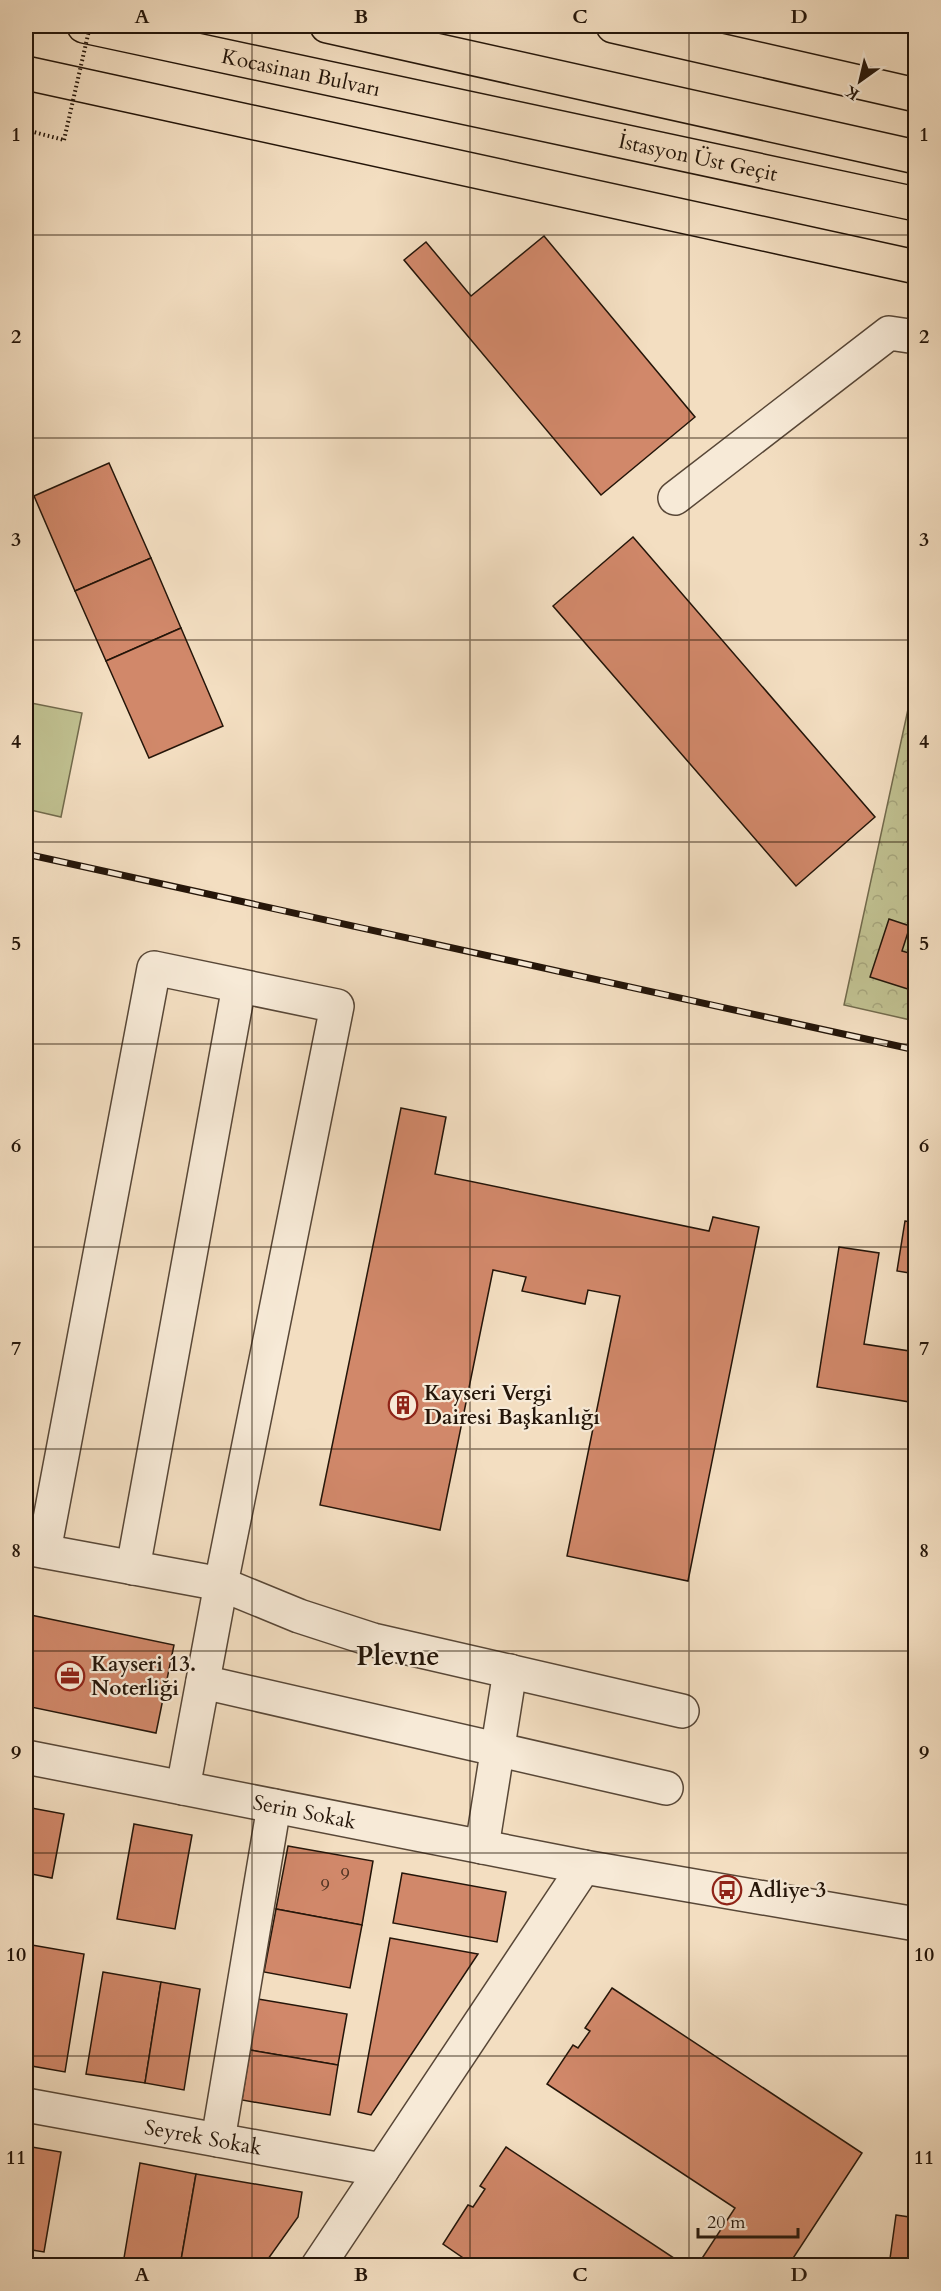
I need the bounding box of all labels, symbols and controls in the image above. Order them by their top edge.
text: A [134,3,150,30]
text: B [354,3,368,30]
text: C [572,3,588,30]
text: D [790,3,808,30]
street label: Kocasinan Bulvarı [219,42,383,104]
north arrow [830,51,890,111]
text: K [841,80,864,105]
text: 1 [11,121,21,148]
text: 1 [919,121,929,148]
street label: İstasyon Üst Geçit [616,127,780,189]
text: 2 [11,323,21,350]
text: 2 [919,323,929,350]
text: 3 [11,526,21,553]
text: 3 [919,526,929,553]
text: 4 [11,728,21,755]
text: 4 [919,728,929,755]
text: 5 [11,930,21,957]
text: 5 [919,930,929,957]
text: 6 [11,1132,21,1159]
text: 6 [919,1132,929,1159]
text: 7 [11,1335,21,1362]
text: 7 [919,1335,929,1362]
place label: Kayseri Vergi Dairesi Başkanlığı [424,1379,600,1432]
building icon: Kayseri Vergi Dairesi Başkanlığı [387,1389,419,1421]
text: 8 [11,1537,21,1564]
text: 8 [919,1537,929,1564]
district label: Plevne [356,1638,440,1675]
place label: Kayseri 13. Noterliği [91,1650,196,1703]
office icon: Kayseri 13. Noterliği [54,1660,86,1692]
text: 9 [11,1739,21,1766]
text: 9 [919,1739,929,1766]
street label: Serin Sokak [250,1788,359,1837]
house number: 9 [340,1862,350,1887]
house number: 9 [320,1873,330,1898]
bus stop icon: Adliye 3 [711,1874,743,1906]
place label: Adliye 3 [748,1876,826,1905]
text: 10 [6,1941,26,1968]
text: 10 [914,1941,934,1968]
street label: Seyrek Sokak [142,2113,265,2163]
text: 11 [6,2144,26,2171]
text: 11 [914,2144,934,2171]
scale bar [698,2201,798,2239]
text: 20 m [707,2210,746,2235]
text: A [134,2261,150,2288]
text: B [354,2261,368,2288]
text: C [572,2261,588,2288]
text: D [790,2261,808,2288]

